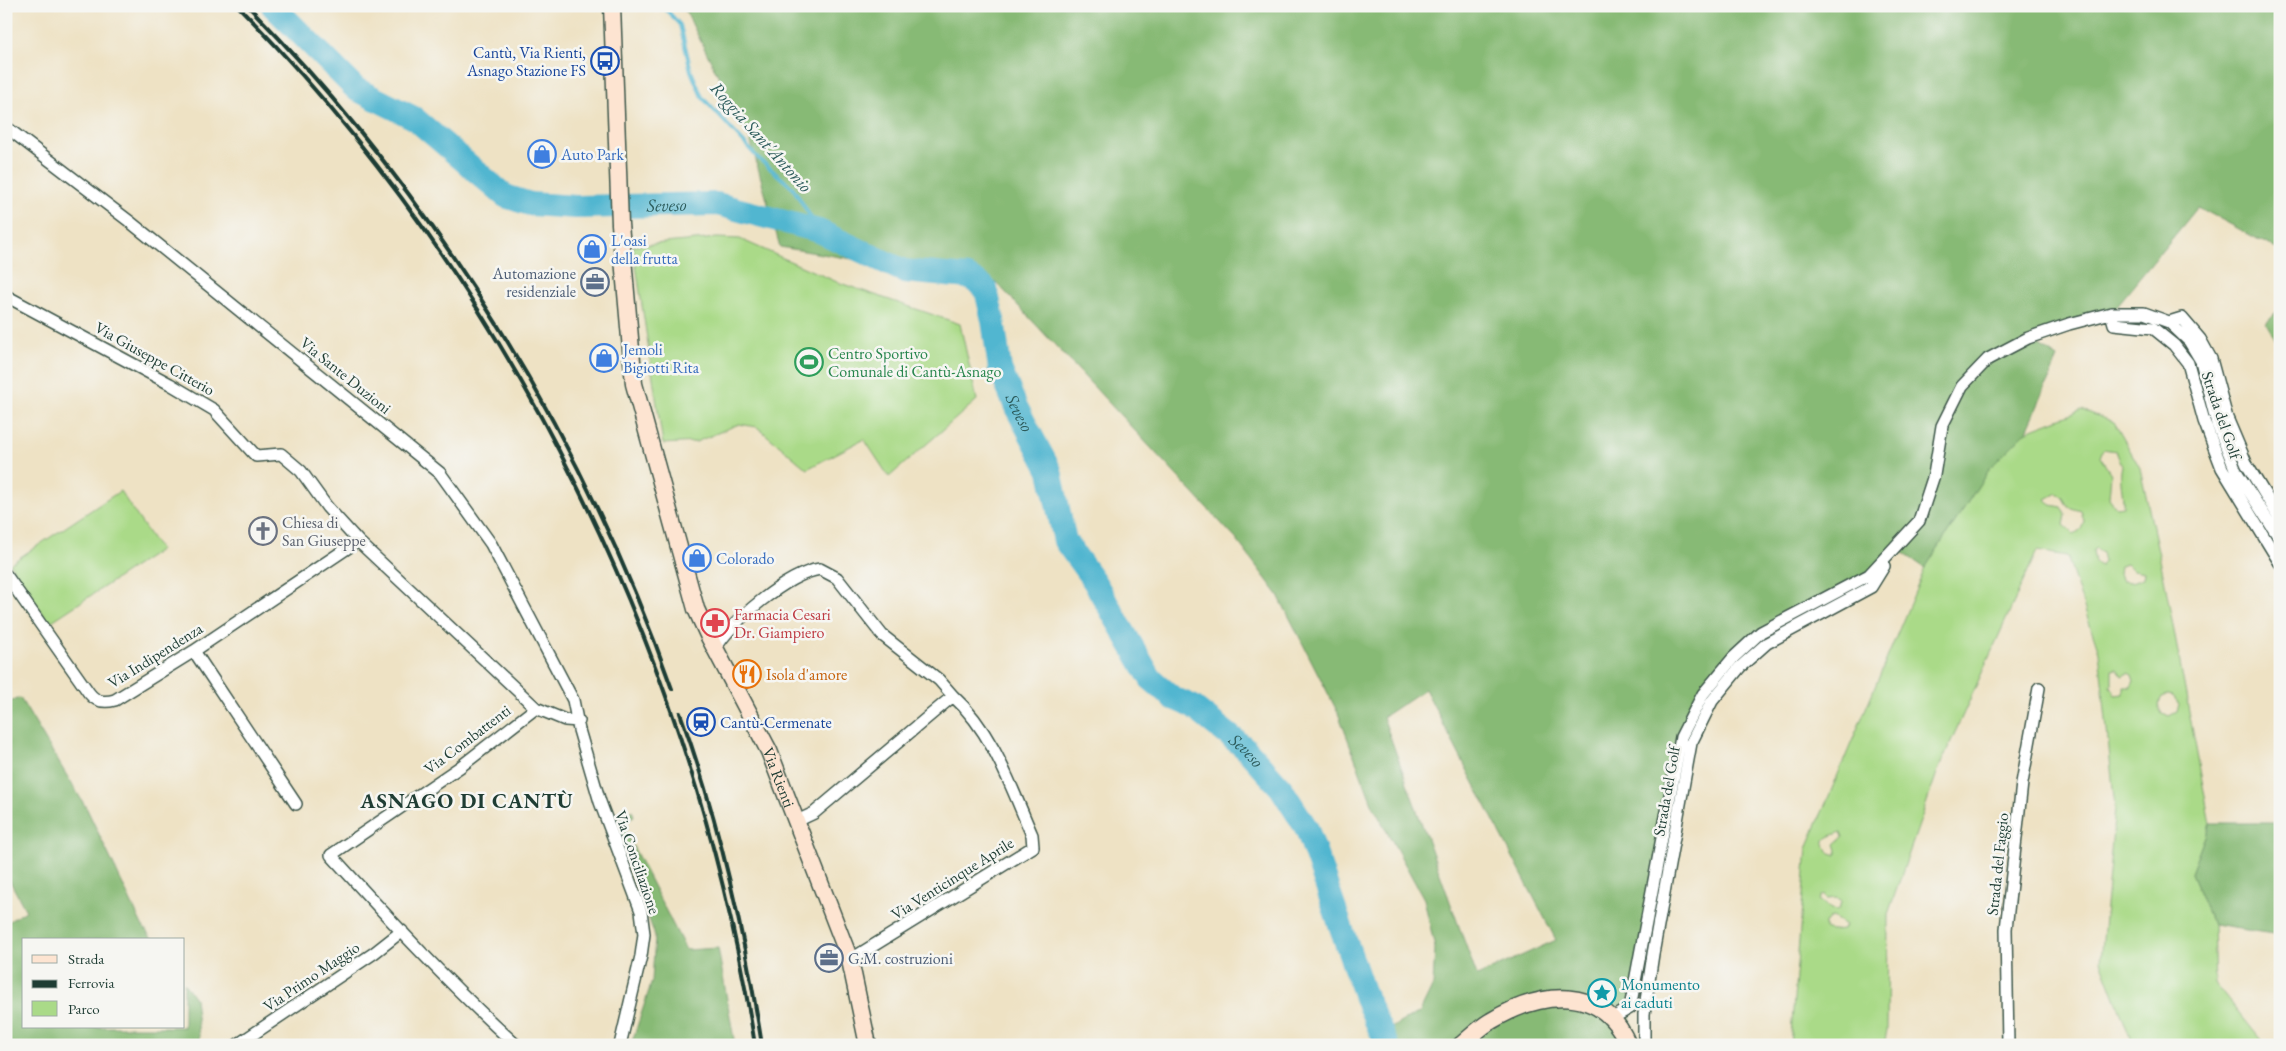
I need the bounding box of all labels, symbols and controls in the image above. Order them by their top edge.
place label: Cantù, Via Rienti, Asnago Stazione FS [466,42,586,81]
bus stop icon: Cantù, Via Rienti, Asnago Stazione FS [590,46,620,76]
water label: Roggia Sant'Antonio [705,76,817,198]
shop icon: Auto Park [527,139,557,169]
place label: Auto Park [560,144,624,165]
water label: Seveso [645,193,687,217]
place label: L'oasi della frutta [611,230,679,269]
shop icon: L'oasi della frutta [577,234,607,264]
place label: Automazione residenziale [491,263,576,302]
office icon: Automazione residenziale [580,267,610,297]
street label: Via Giuseppe Citterio [91,317,219,400]
street label: Via Sante Duzioni [296,332,396,419]
place label: Jemoli Bigiotti Rita [621,339,700,378]
shop icon: Jemoli Bigiotti Rita [589,343,619,373]
place label: Centro Sportivo Comunale di Cantù-Asnago [828,343,1002,382]
sports icon: Centro Sportivo Comunale di Cantù-Asnago [794,347,824,377]
street label: Strada del Golf [2197,368,2247,464]
water label: Seveso [1000,389,1039,436]
place label: Chiesa di San Giuseppe [282,512,366,551]
church icon: Chiesa di San Giuseppe [248,516,278,546]
shop icon: Colorado [682,543,712,573]
place label: Colorado [716,548,775,569]
place label: Farmacia Cesari Dr. Giampiero [734,604,831,643]
pharmacy icon: Farmacia Cesari Dr. Giampiero [700,608,730,638]
street label: Via Indipendenza [104,618,207,693]
restaurant icon: Isola d'amore [732,659,762,689]
place label: Isola d'amore [766,664,847,685]
street label: Via Combattenti [420,700,515,779]
station icon: Cantù-Cermenate [686,707,716,737]
place label: Cantù-Cermenate [720,712,832,733]
water label: Seveso [1224,727,1269,772]
street label: Strada del Golf [1648,742,1685,838]
street label: Via Rienti [758,744,800,811]
district label: ASNAGO DI CANTÙ [359,787,574,814]
street label: Via Conciliazione [610,807,665,917]
street label: Strada del Faggio [1982,812,2013,916]
street label: Via Venticinque Aprile [887,832,1017,925]
street label: Via Primo Maggio [259,936,364,1016]
legend [22,938,185,1028]
office icon: G.M. costruzioni [814,943,844,973]
place label: G.M. costruzioni [848,948,953,969]
text: Strada [68,949,104,968]
text: Ferrovia [68,973,115,992]
place label: Monumento ai caduti [1621,974,1700,1013]
place icon: Monumento ai caduti [1587,978,1617,1008]
text: Parco [68,999,100,1018]

